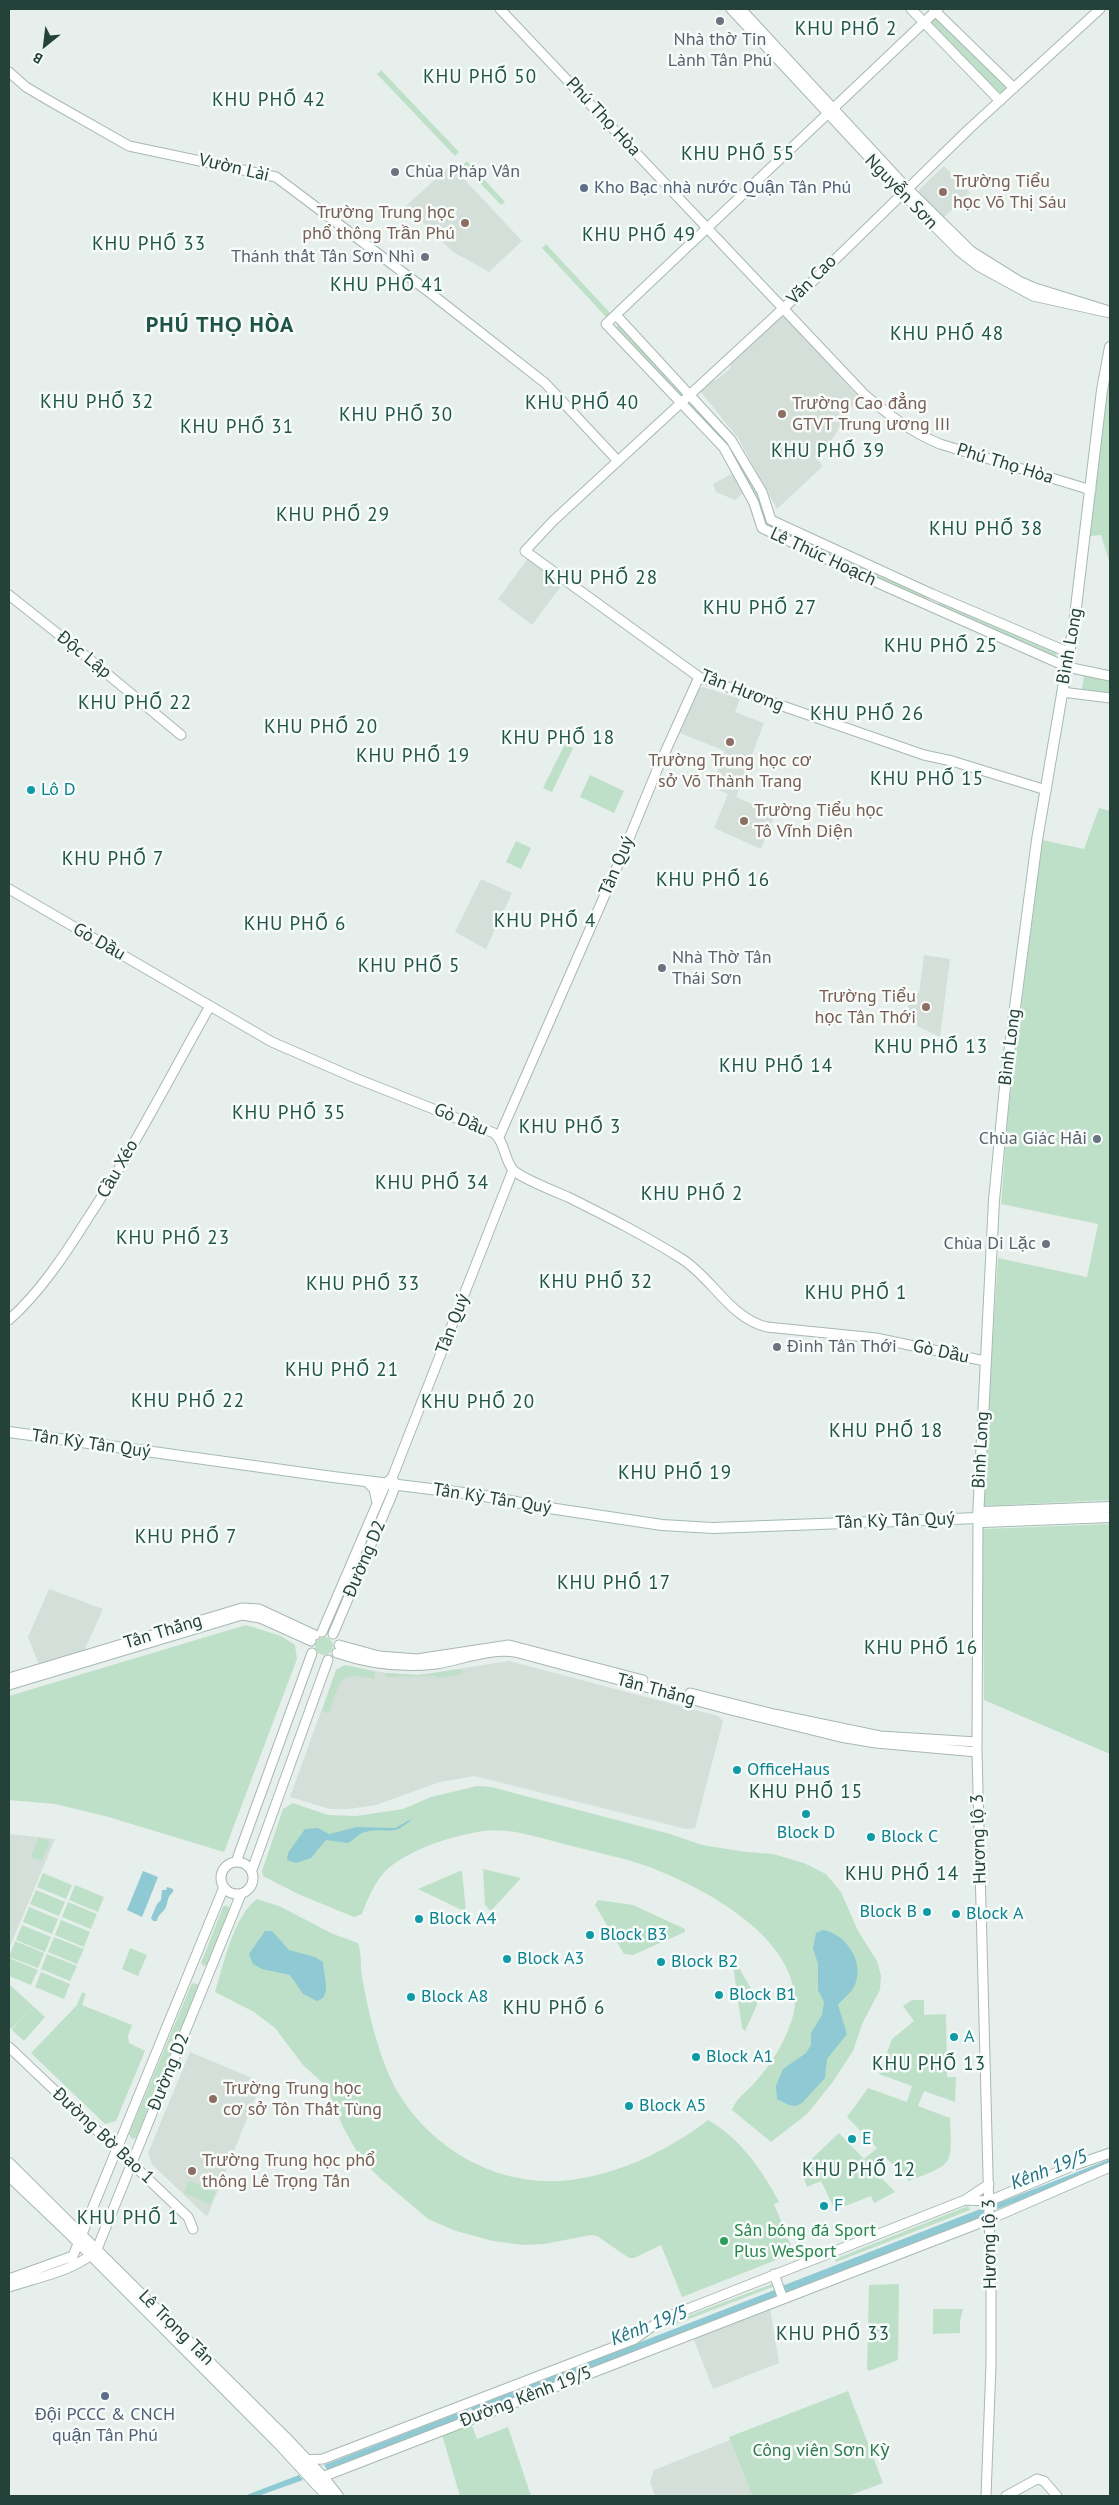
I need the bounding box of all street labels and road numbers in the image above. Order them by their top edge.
street label: Phú Thọ Hòa [561,73,645,161]
street label: Vườn Lài [197,149,271,187]
street label: Nguyễn Sơn [860,150,942,234]
street label: Văn Cao [783,251,841,309]
street label: Phú Thọ Hòa [954,439,1056,489]
street label: Lê Thúc Hoạch [767,523,879,591]
street label: Bình Long [1053,606,1087,686]
street label: Độc Lập [52,627,116,683]
street label: Tân Hương [697,665,787,717]
street label: Tân Quý [595,833,639,899]
street label: Gò Dầu [69,918,129,966]
street label: Bình Long [995,1007,1025,1087]
street label: Gò Dầu [431,1099,491,1141]
street label: Cầu Xéo [93,1136,143,1202]
street label: Tân Quý [432,1291,474,1357]
street label: Gò Dầu [911,1336,971,1368]
street label: Bình Long [968,1411,994,1489]
street label: Tân Kỳ Tân Quý [30,1425,152,1463]
street label: Tân Kỳ Tân Quý [431,1479,553,1519]
street label: Tân Kỳ Tân Quý [835,1508,955,1534]
street label: Đường D2 [339,1517,391,1601]
street label: Tân Thắng [121,1610,205,1654]
street label: Tân Thắng [614,1669,698,1711]
street label: Hương lộ 3 [967,1794,991,1884]
street label: Đường D2 [144,2030,194,2114]
street label: Đường Bờ Bao 1 [48,2083,158,2189]
street label: Hương lộ 3 [978,2199,1002,2289]
street label: Lê Trọng Tấn [134,2286,218,2370]
street label: Đường Kênh 19/5 [457,2362,595,2432]

